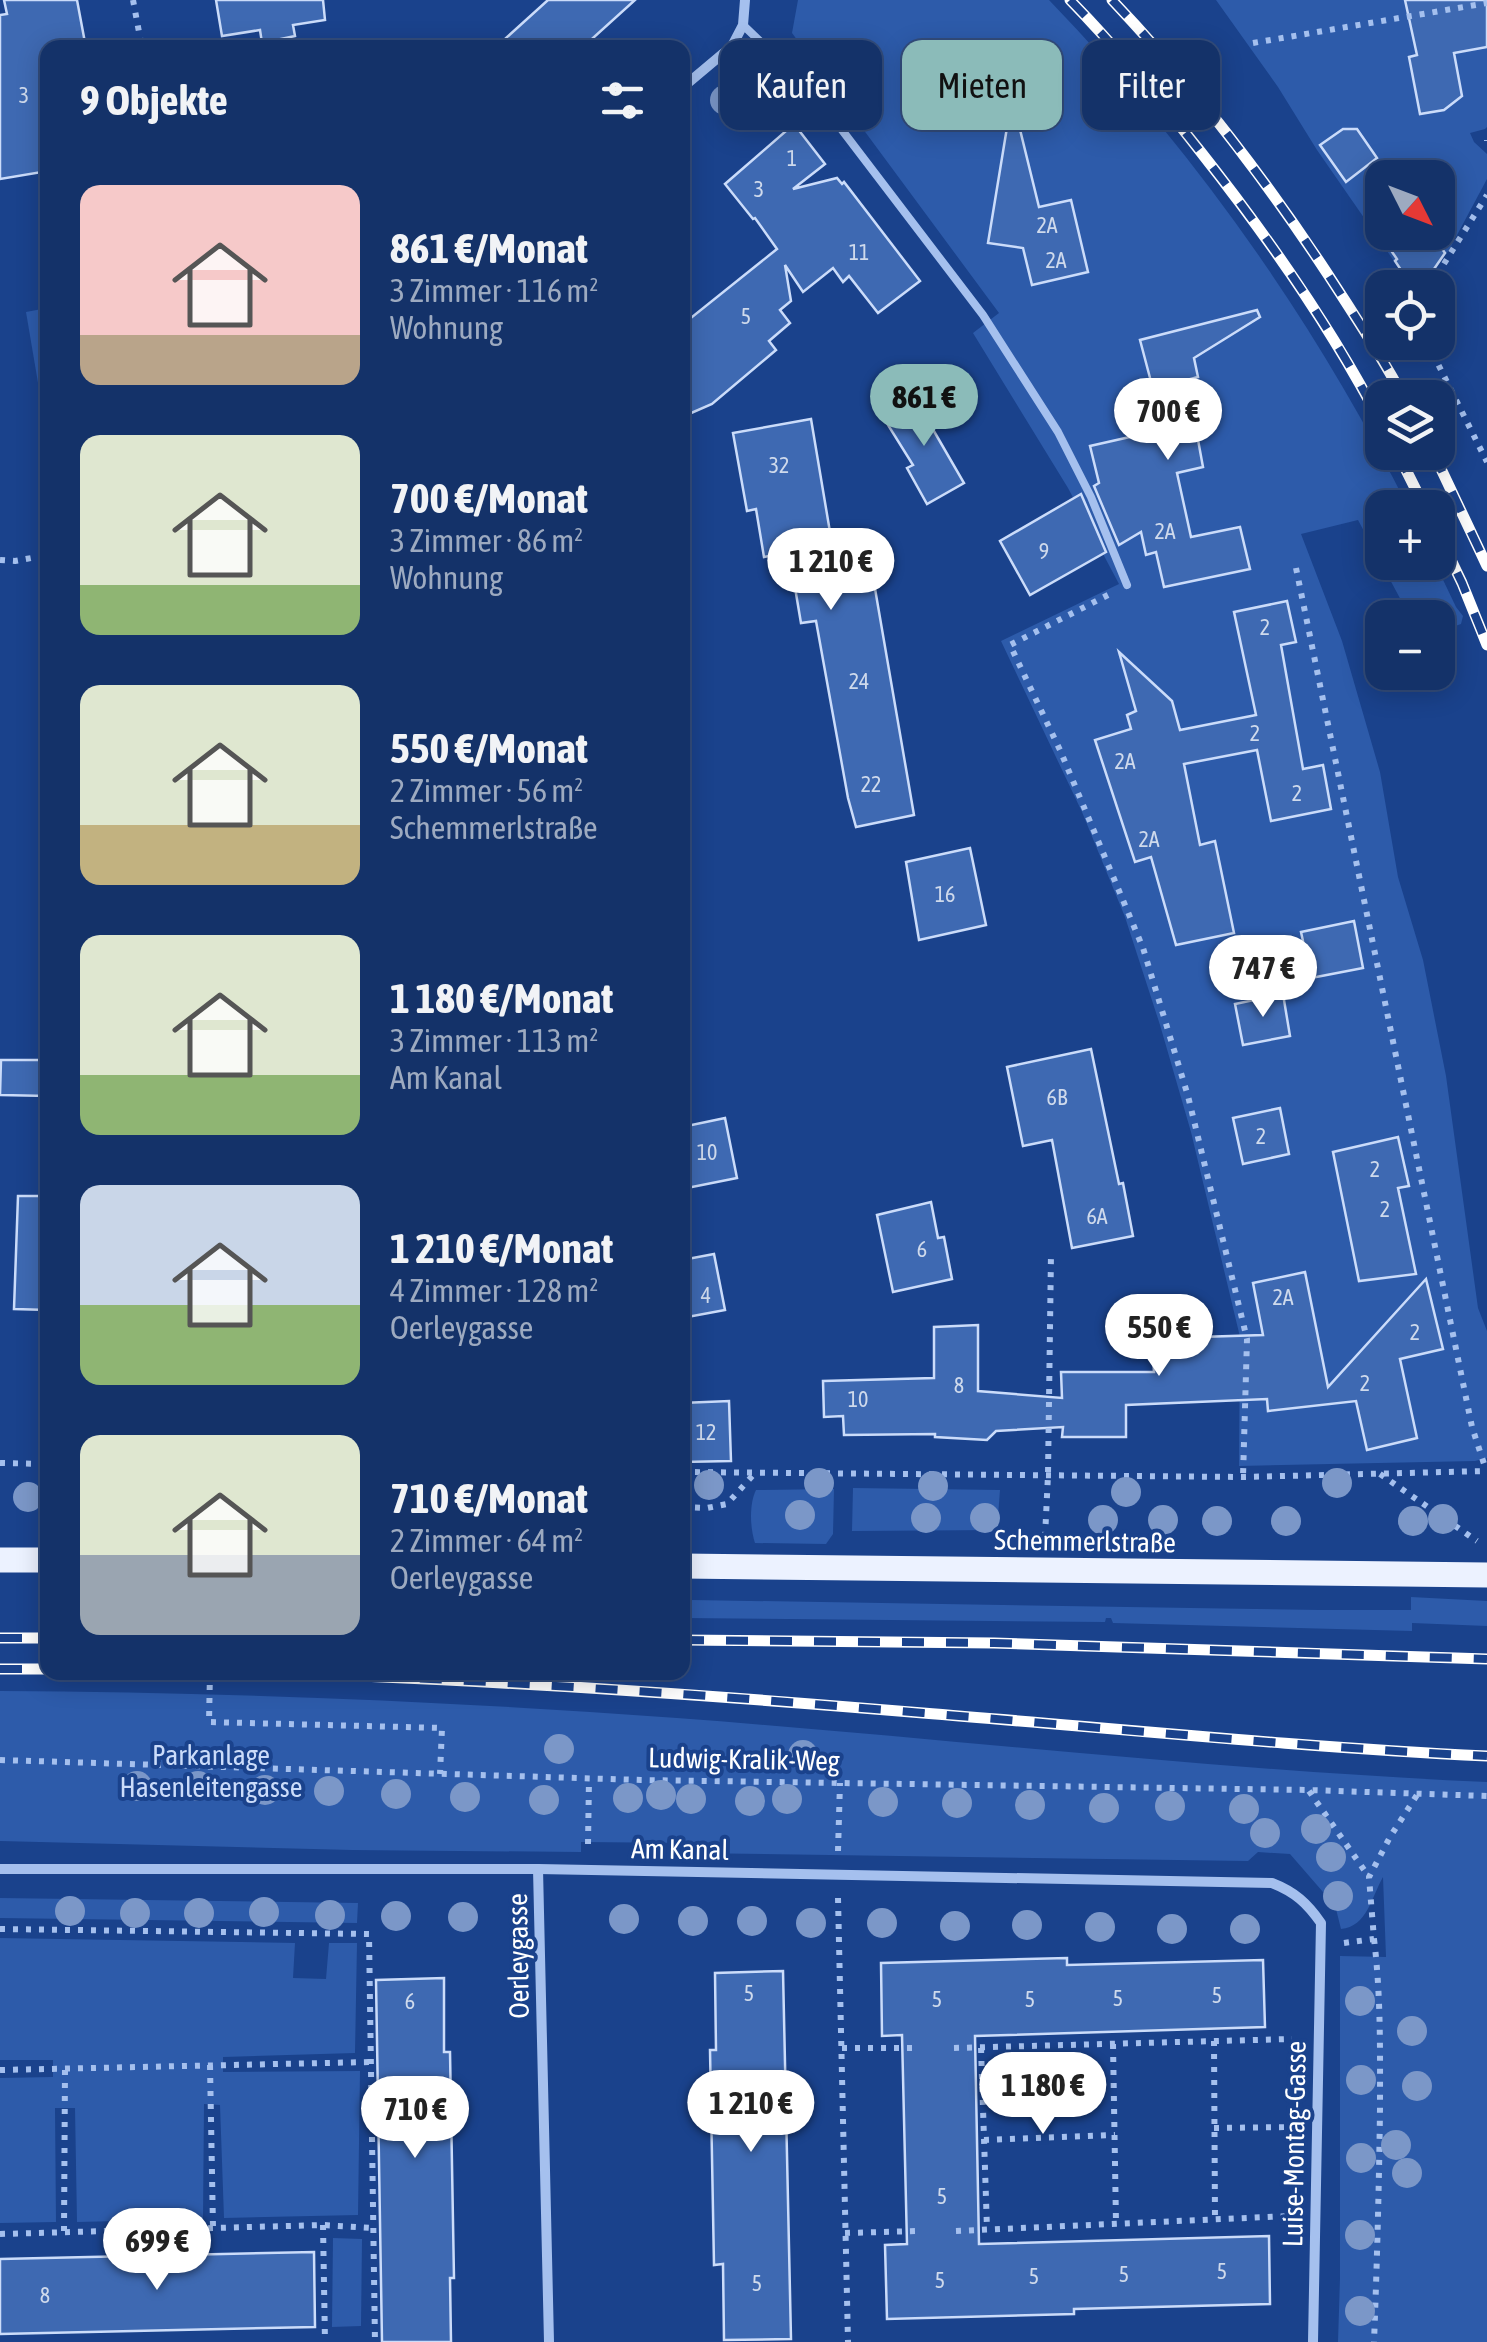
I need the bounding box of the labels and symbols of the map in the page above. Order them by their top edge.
house number: 3 [19,82,29,108]
house number: 1 [787,145,797,171]
north arrow [1365,160,1455,250]
house number: 3 [754,176,764,202]
house number: 2A [1036,212,1058,238]
house number: 11 [849,239,869,265]
house number: 2A [1045,247,1067,273]
house number: 5 [741,303,751,329]
pin: 861 € [854,364,994,449]
pin: 700 € [1098,378,1238,463]
house number: 32 [769,452,789,478]
house number: 2A [1154,518,1176,544]
pin: 1 210 € [739,528,923,613]
house number: 9 [1039,538,1049,564]
house number: 2 [1260,614,1270,640]
house number: 24 [849,668,869,694]
house number: 2 [1250,720,1260,746]
house number: 2A [1114,748,1136,774]
house number: 22 [861,771,881,797]
house number: 2 [1292,780,1302,806]
house number: 2A [1138,826,1160,852]
house number: 16 [935,881,955,907]
pin: 747 € [1193,935,1333,1020]
house number: 6B [1047,1084,1068,1110]
house number: 2 [1256,1123,1266,1149]
house number: 10 [697,1139,717,1165]
house number: 2 [1370,1156,1380,1182]
house number: 2 [1380,1196,1390,1222]
house number: 6A [1086,1203,1108,1229]
house number: 6 [917,1236,927,1262]
house number: 4 [701,1282,711,1308]
house number: 2A [1272,1284,1294,1310]
pin: 550 € [1089,1294,1229,1379]
house number: 2 [1410,1319,1420,1345]
house number: 2 [1360,1370,1370,1396]
house number: 8 [954,1372,964,1398]
house number: 10 [848,1386,868,1412]
house number: 12 [696,1419,716,1445]
street label: Schemmerlstraße [994,1523,1176,1559]
park label: Parkanlage Hasenleitengasse [120,1739,302,1803]
street label: Ludwig-Kralik-Weg [648,1741,840,1777]
street label: Am Kanal [631,1832,730,1866]
street label: Oerleygasse [501,1893,535,2019]
house number: 5 [744,1980,754,2006]
house number: 5 [1212,1982,1222,2008]
house number: 5 [1113,1985,1123,2011]
house number: 5 [932,1986,942,2012]
house number: 5 [1025,1986,1035,2012]
house number: 6 [405,1988,415,2014]
street label: Luise-Montag-Gasse [1276,2041,1312,2247]
pin: 1 180 € [951,2052,1135,2137]
pin: 1 210 € [659,2070,843,2155]
pin: 710 € [345,2076,485,2161]
house number: 5 [937,2183,947,2209]
pin: 699 € [87,2208,227,2293]
house number: 5 [1217,2258,1227,2284]
house number: 5 [1119,2261,1129,2287]
house number: 5 [1029,2263,1039,2289]
house number: 5 [935,2267,945,2293]
house number: 5 [752,2270,762,2296]
house number: 8 [40,2282,50,2308]

